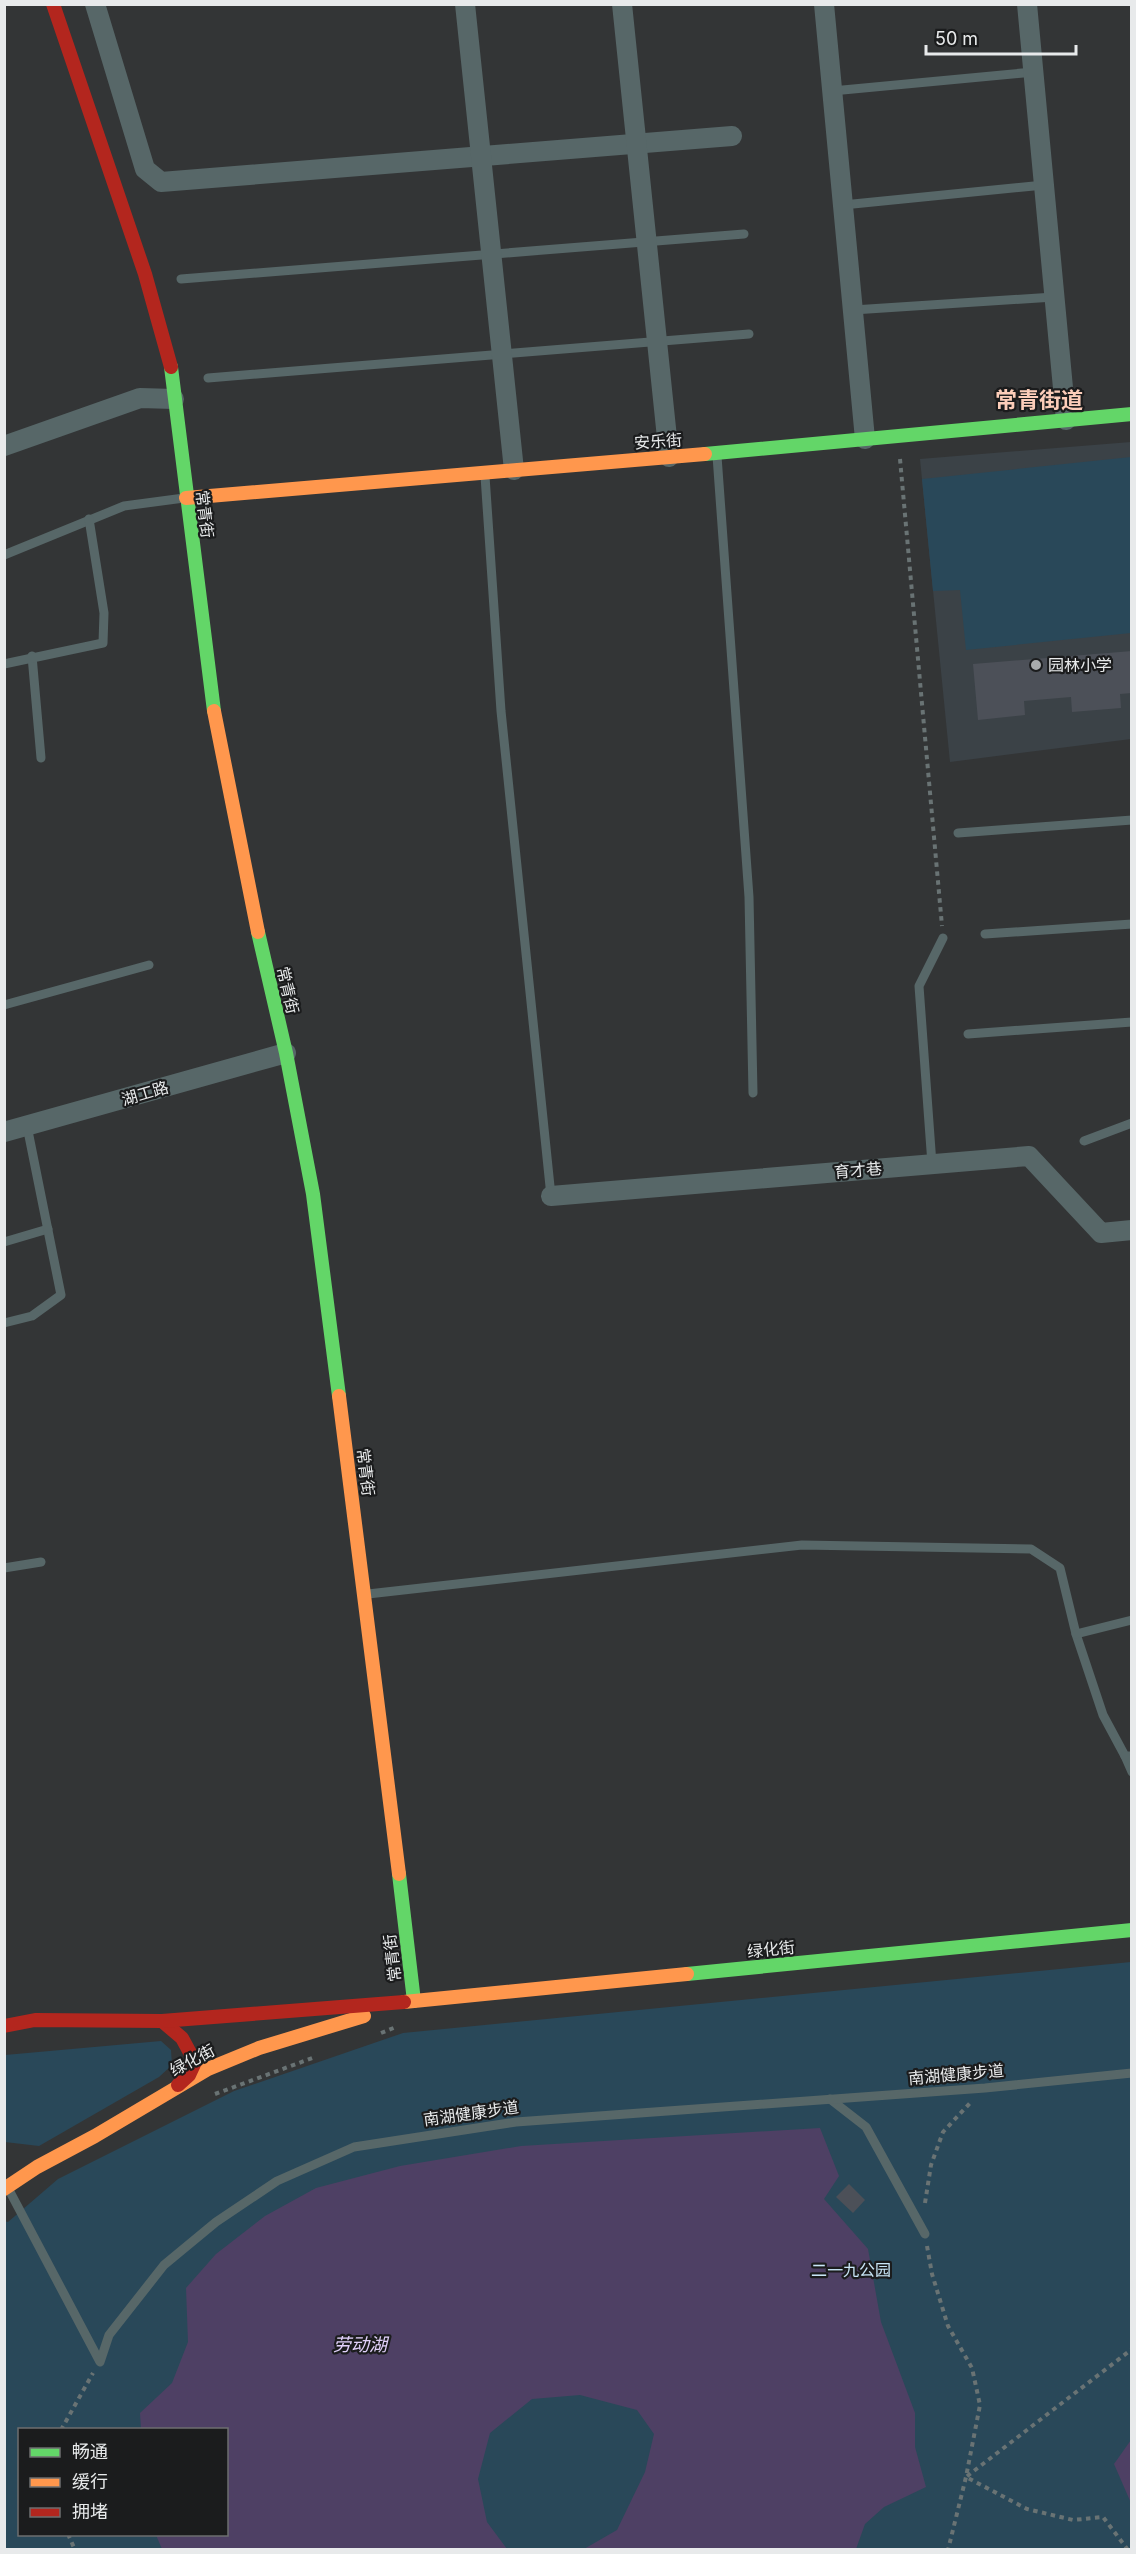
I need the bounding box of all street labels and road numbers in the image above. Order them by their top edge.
street label: 安乐街 [633,429,683,453]
street label: 常青街 [192,489,218,539]
street label: 常青街 [273,964,303,1016]
street label: 湖工路 [119,1077,171,1109]
street label: 育才巷 [833,1158,883,1182]
street label: 常青街 [353,1447,379,1497]
street label: 常青街 [379,1933,405,1983]
street label: 绿化街 [746,1937,796,1961]
street label: 绿化街 [166,2040,218,2080]
street label: 南湖健康步道 [907,2060,1005,2088]
street label: 南湖健康步道 [422,2096,520,2130]

